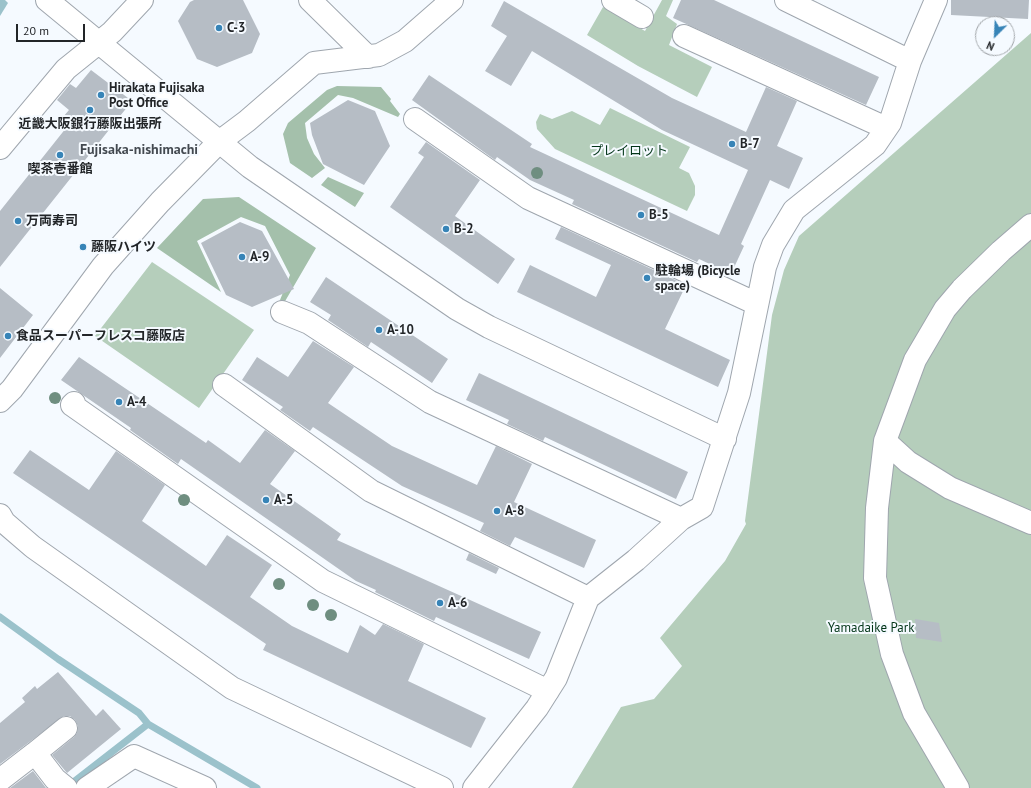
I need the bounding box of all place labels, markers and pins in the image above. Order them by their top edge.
place label: C-3 [227,20,245,36]
marker: C-3 [214,23,224,33]
place label: Hirakata Fujisaka Post Office [109,80,204,111]
marker: Hirakata Fujisaka Post Office [96,90,106,100]
marker: 近畿大阪銀行藤阪出張所 [85,105,95,115]
place label: 近畿大阪銀行藤阪出張所 [19,116,161,132]
place label: B-7 [740,136,760,152]
marker: B-7 [727,139,737,149]
marker: 喫茶壱番館 [55,150,65,160]
place label: 喫茶壱番館 [28,161,92,177]
place label: B-5 [649,207,669,223]
marker: B-5 [636,210,646,220]
place label: 万両寿司 [26,213,78,229]
marker: 万両寿司 [13,216,23,226]
place label: B-2 [454,221,474,237]
marker: B-2 [441,224,451,234]
place label: 藤阪ハイツ [91,239,156,255]
marker: 藤阪ハイツ [78,242,88,252]
place label: A-9 [250,249,269,265]
marker: A-9 [237,252,247,262]
place label: 駐輪場 (Bicycle space) [655,263,740,294]
marker: 駐輪場 (Bicycle space) [642,273,652,283]
place label: A-10 [387,322,414,338]
marker: A-10 [374,325,384,335]
place label: 食品スーパーフレスコ藤阪店 [16,328,185,344]
marker: 食品スーパーフレスコ藤阪店 [3,331,13,341]
place label: A-4 [127,394,146,410]
marker: A-4 [114,397,124,407]
place label: A-5 [274,492,293,508]
marker: A-5 [261,495,271,505]
place label: A-8 [505,503,524,519]
marker: A-8 [492,506,502,516]
place label: A-6 [448,595,467,611]
marker: A-6 [435,598,445,608]

